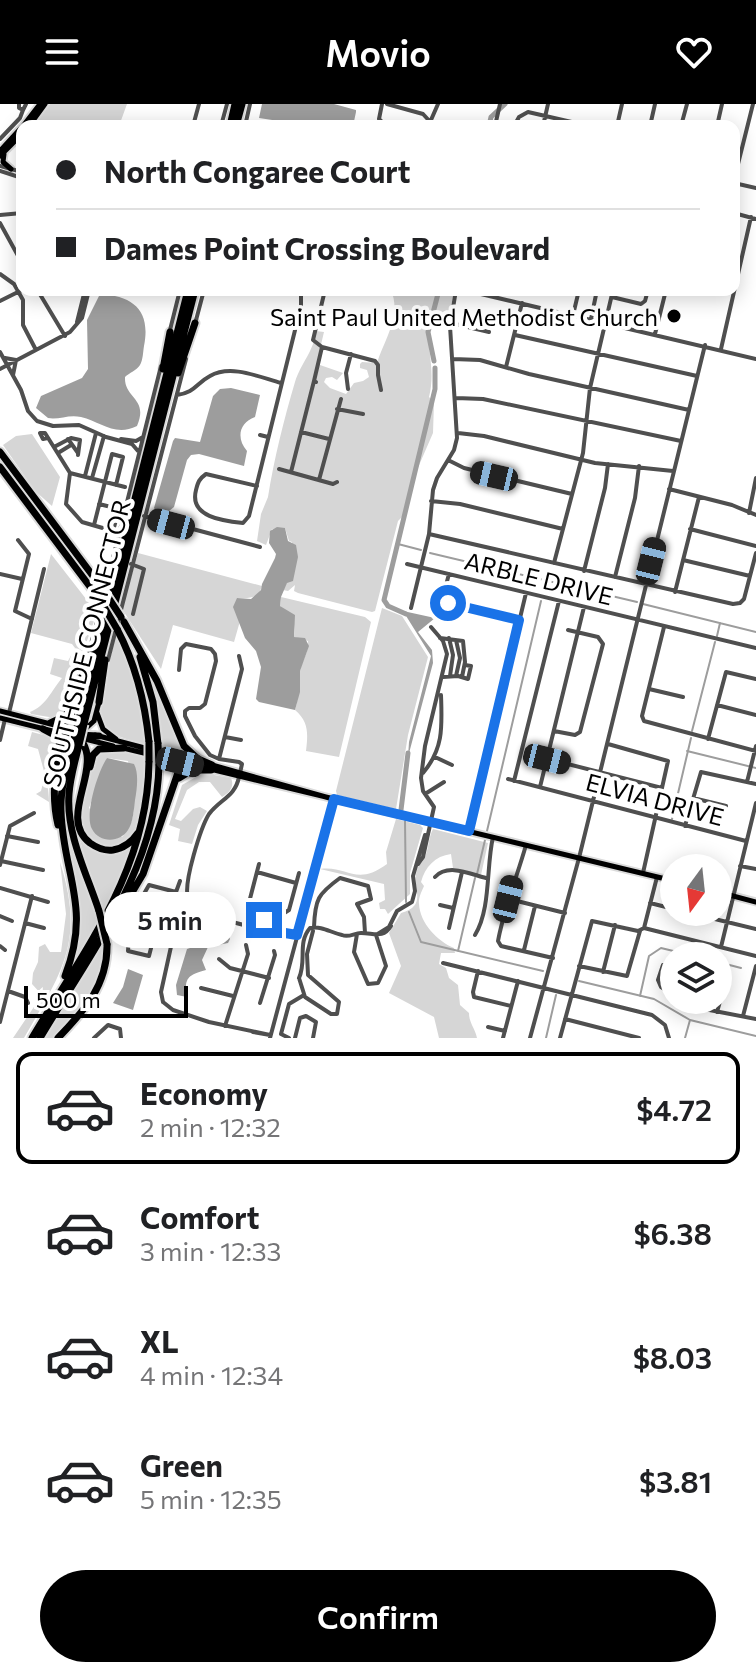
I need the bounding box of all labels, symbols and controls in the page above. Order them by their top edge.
icon: menu [40,30,84,74]
text: Movio [325,30,431,74]
icon: heart [672,30,716,74]
text: North Congaree Court [104,152,410,189]
text: Dames Point Crossing Boulevard [104,229,550,266]
place label: Saint Paul United Methodist Church [270,302,658,331]
marker: Saint Paul United Methodist Church [665,307,683,325]
car [468,459,520,493]
street label: SOUTHSIDE CONNECTOR [36,496,136,790]
car [145,506,197,542]
car [634,535,668,587]
street label: ARBLE DRIVE [462,546,616,610]
route start [430,585,466,621]
car [521,742,573,776]
car [154,745,206,779]
street label: ELVIA DRIVE [583,767,727,831]
north arrow [660,854,732,926]
map controls [660,854,732,1014]
car [491,873,525,925]
callout: 5 min [104,892,236,948]
route end [246,902,282,938]
text: 5 min [138,904,202,935]
button: layers [660,942,732,1014]
scale bar [24,982,188,1018]
text: 500 m [36,986,101,1013]
icon: car [44,1072,116,1144]
text: Economy [140,1074,268,1111]
text: $4.72 [636,1090,712,1127]
text: 2 min · 12:32 [140,1111,281,1142]
icon: car [44,1196,116,1268]
text: Comfort [140,1198,259,1235]
text: $6.38 [634,1214,712,1251]
text: 3 min · 12:33 [140,1235,281,1266]
icon: car [44,1320,116,1392]
text: XL [140,1322,179,1359]
text: $8.03 [633,1338,712,1375]
text: 4 min · 12:34 [140,1359,283,1390]
icon: car [44,1444,116,1516]
text: Green [140,1446,223,1483]
text: $3.81 [639,1462,712,1499]
text: 5 min · 12:35 [140,1483,282,1514]
button: Confirm [40,1570,716,1662]

